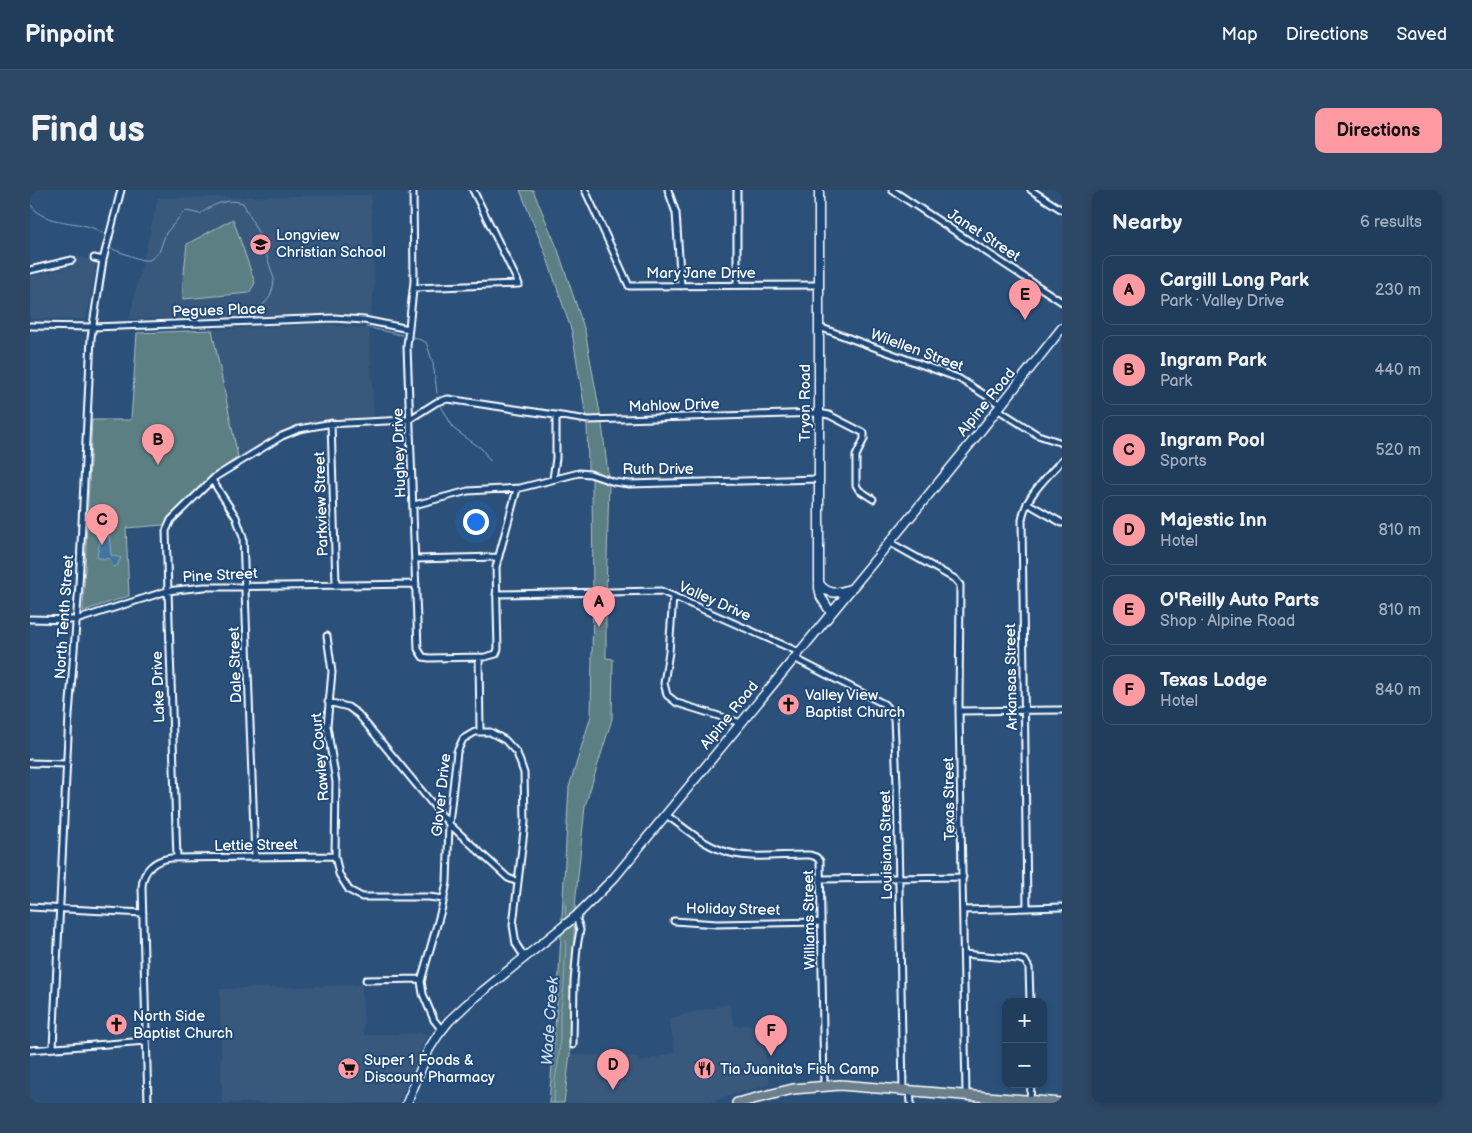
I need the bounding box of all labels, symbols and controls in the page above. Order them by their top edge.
text: Pinpoint [25,20,114,49]
text: Map [1222,24,1258,45]
text: Directions [1286,24,1368,45]
text: Saved [1396,24,1447,45]
button: Directions [1315,108,1442,153]
text: Find us [30,109,145,152]
street label: Janet Street [944,205,1024,266]
text: Nearby [1112,210,1182,235]
text: 6 results [1360,213,1422,232]
place label: Longview Christian School [276,226,386,262]
school or university icon: Longview Christian School [248,232,272,256]
street label: Mary Jane Drive [646,264,756,283]
text: Cargill Long Park [1160,269,1309,292]
pin: E [1009,279,1041,320]
text: A [1124,281,1134,300]
text: 230 m [1375,281,1421,300]
text: Park · Valley Drive [1160,292,1284,311]
street label: Pegues Place [172,299,266,322]
street label: Wilellen Street [868,325,966,376]
text: Ingram Park [1160,349,1267,372]
text: B [1123,361,1135,380]
text: 440 m [1375,361,1421,380]
street label: Tryon Road [796,364,815,442]
street label: Alpine Road [953,364,1020,440]
text: Park [1160,372,1192,391]
street label: Mahlow Drive [628,394,720,417]
street label: Hughey Drive [388,408,411,498]
pin: B [142,424,174,465]
text: Ingram Pool [1160,429,1265,452]
text: C [1123,441,1135,460]
text: 520 m [1375,441,1421,460]
street label: Parkview Street [310,451,333,557]
text: Sports [1160,452,1207,471]
street label: Ruth Drive [622,460,694,479]
pin: C [86,504,118,545]
your location [463,509,489,535]
text: Majestic Inn [1160,509,1267,532]
text: D [1123,521,1135,540]
text: 810 m [1379,521,1421,540]
text: Hotel [1160,532,1198,551]
street label: North Tenth Street [51,554,78,680]
street label: Pine Street [182,564,258,587]
street label: Valley Drive [676,577,754,626]
pin: A [583,586,615,627]
text: O'Reilly Auto Parts [1160,589,1319,612]
text: E [1124,601,1134,620]
text: 810 m [1379,601,1421,620]
text: Shop · Alpine Road [1160,612,1295,631]
street label: Arkansas Street [1001,623,1022,731]
street label: Dale Street [225,626,246,703]
street label: Lake Drive [148,651,169,723]
text: Texas Lodge [1160,669,1267,692]
street label: Alpine Road [696,677,763,753]
text: F [1124,681,1134,700]
text: 840 m [1375,681,1421,700]
place label: Valley View Baptist Church [805,686,905,722]
church icon: Valley View Baptist Church [777,692,801,716]
text: Hotel [1160,692,1198,711]
street label: Rawley Court [307,712,334,802]
street label: Glover Drive [428,752,455,838]
street label: Texas Street [939,757,960,841]
street label: Louisiana Street [876,790,897,900]
street label: Lettie Street [214,835,298,856]
street label: Williams Street [799,869,820,970]
street label: Holiday Street [686,899,781,920]
water label: Wade Creek [538,975,563,1066]
map controls [1002,998,1047,1088]
button: + [1002,998,1047,1043]
place label: North Side Baptist Church [133,1007,233,1043]
church icon: North Side Baptist Church [105,1013,129,1037]
pin: F [755,1015,787,1056]
button: − [1002,1043,1047,1088]
pin: D [597,1049,629,1090]
place label: Super 1 Foods & Discount Pharmacy [364,1051,495,1087]
supermarket icon: Super 1 Foods & Discount Pharmacy [336,1057,360,1081]
restaurant icon: Tia Juanita's Fish Camp [692,1057,716,1081]
place label: Tia Juanita's Fish Camp [720,1060,880,1079]

